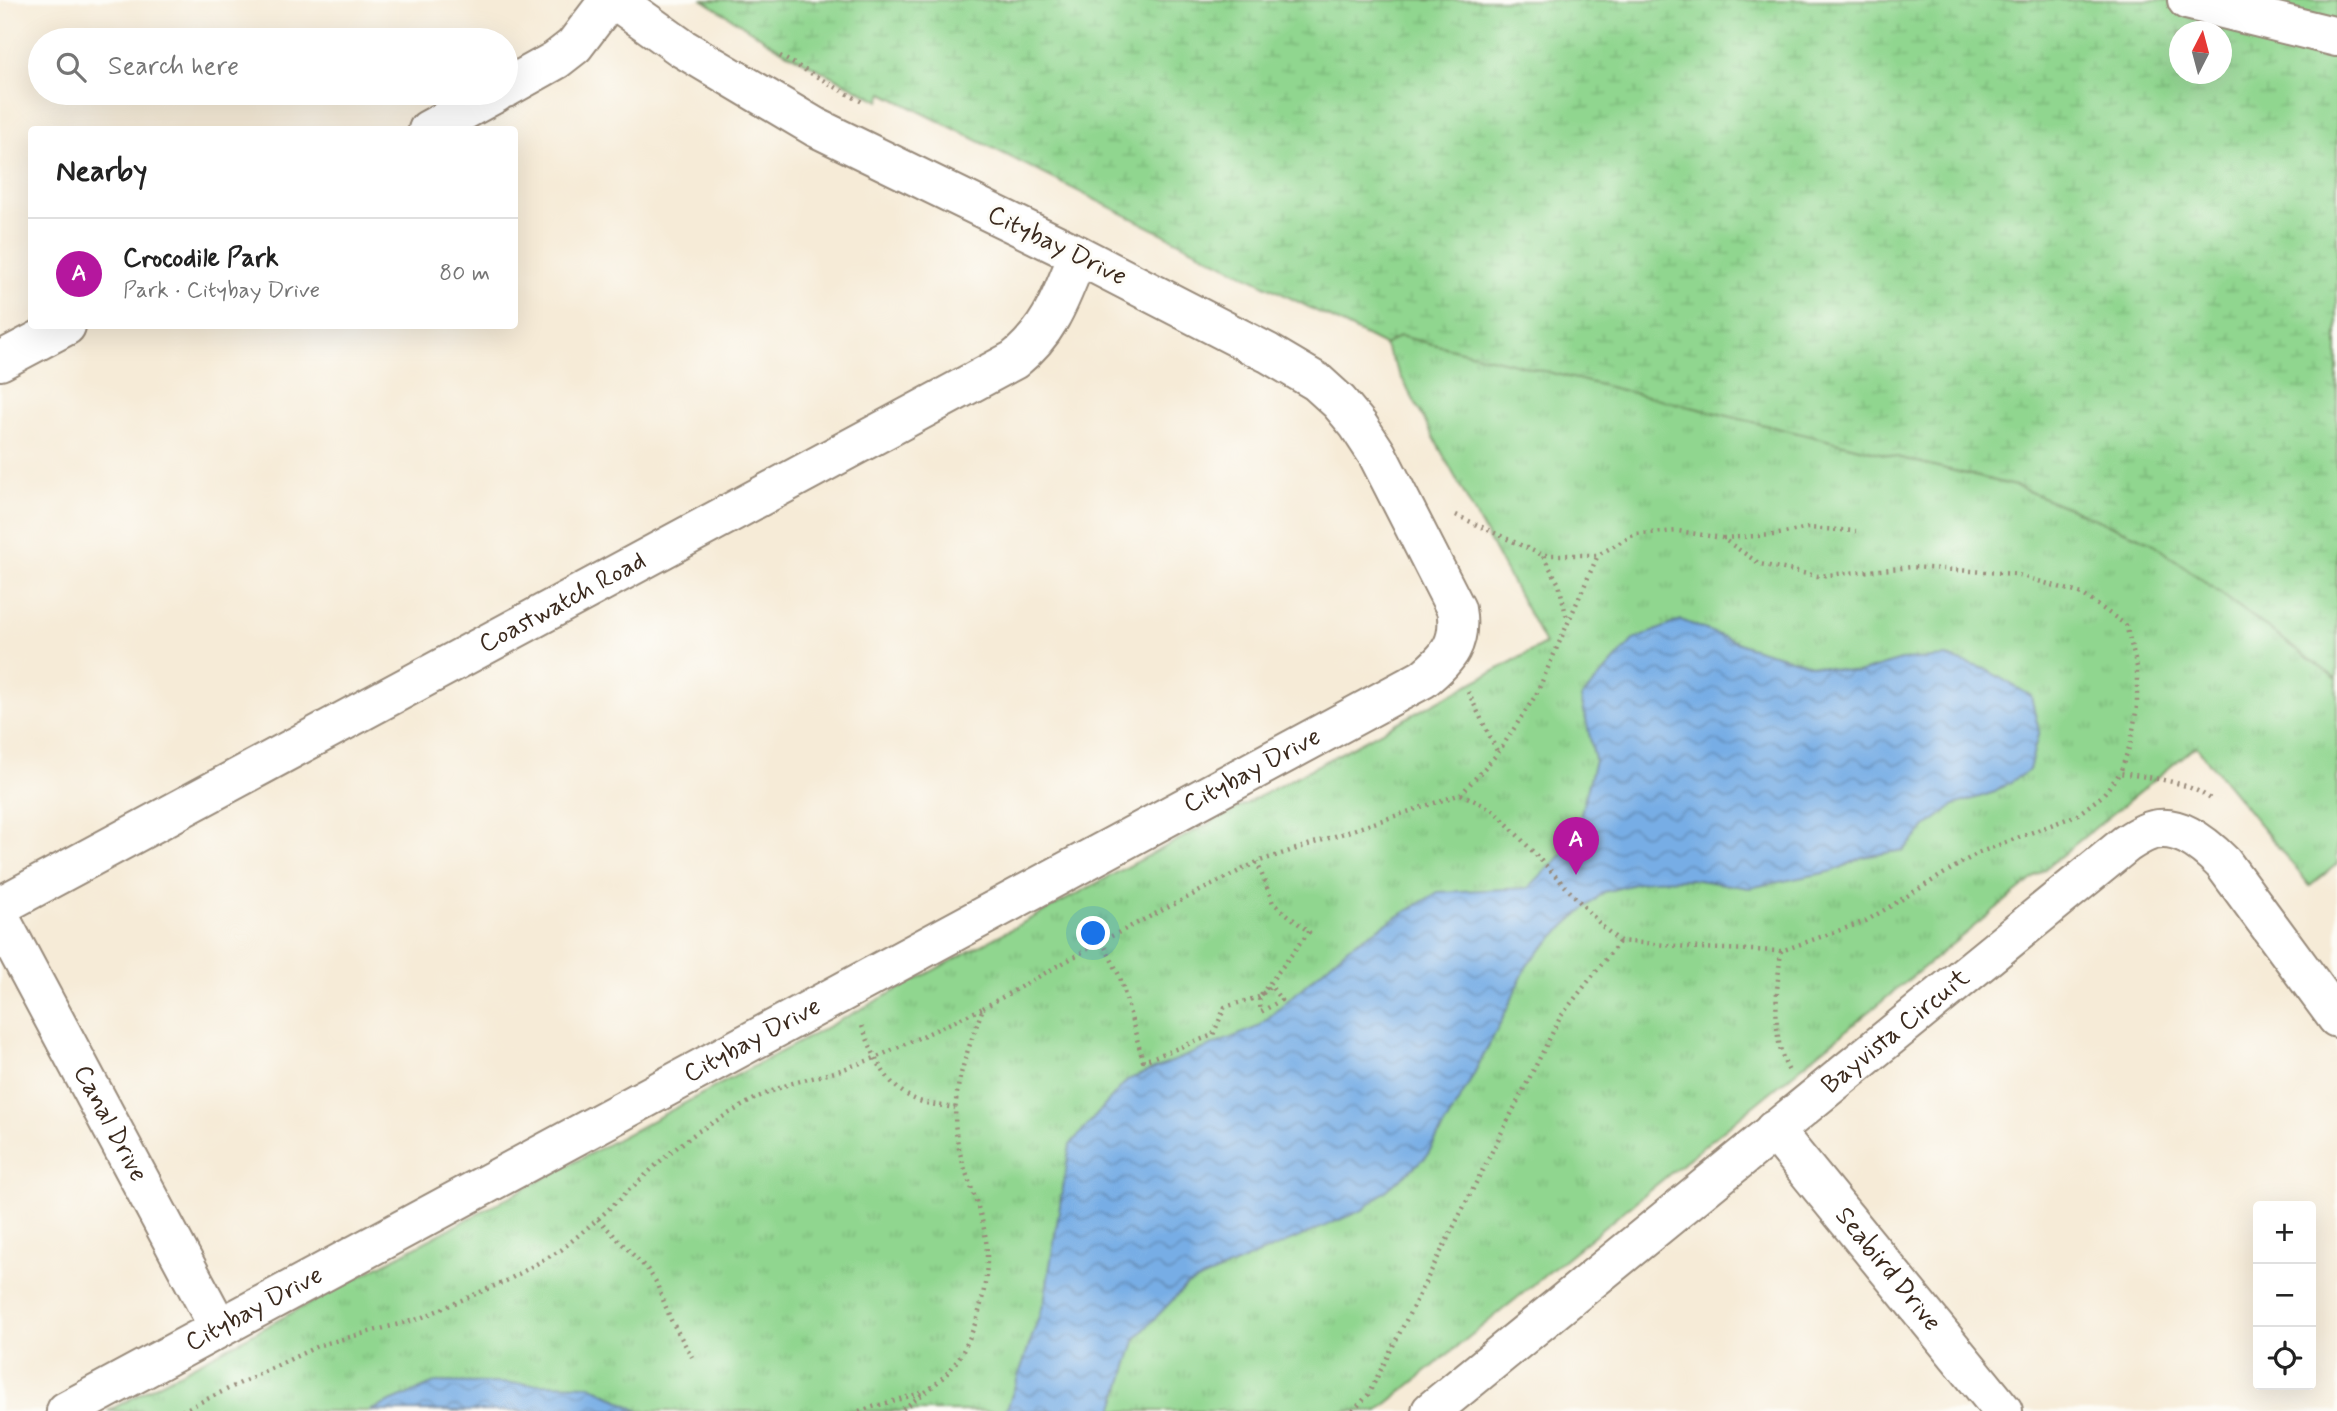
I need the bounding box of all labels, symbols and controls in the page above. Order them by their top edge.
north arrow [2169,21,2232,84]
search box [28,28,518,105]
icon: search [52,48,90,86]
text: Search here [108,50,239,84]
text: Nearby [56,152,147,191]
street label: Citybay Drive [982,198,1132,294]
text: Crocodile Park [123,242,279,276]
text: A [71,259,87,289]
text: 80 m [439,259,490,289]
text: Park · Citybay Drive [123,276,320,306]
street label: Coastwatch Road [473,544,652,662]
street label: Citybay Drive [1178,720,1327,822]
pin: A [1553,817,1599,875]
your location [1076,916,1110,950]
street label: Bayvista Circuit [1815,961,1977,1102]
street label: Citybay Drive [678,990,827,1092]
street label: Canal Drive [65,1059,155,1188]
street label: Seabird Drive [1827,1200,1949,1339]
map controls [2253,1201,2316,1390]
button: + [2253,1201,2316,1264]
street label: Citybay Drive [180,1259,329,1360]
button: − [2253,1264,2316,1327]
button: locate [2253,1327,2316,1390]

